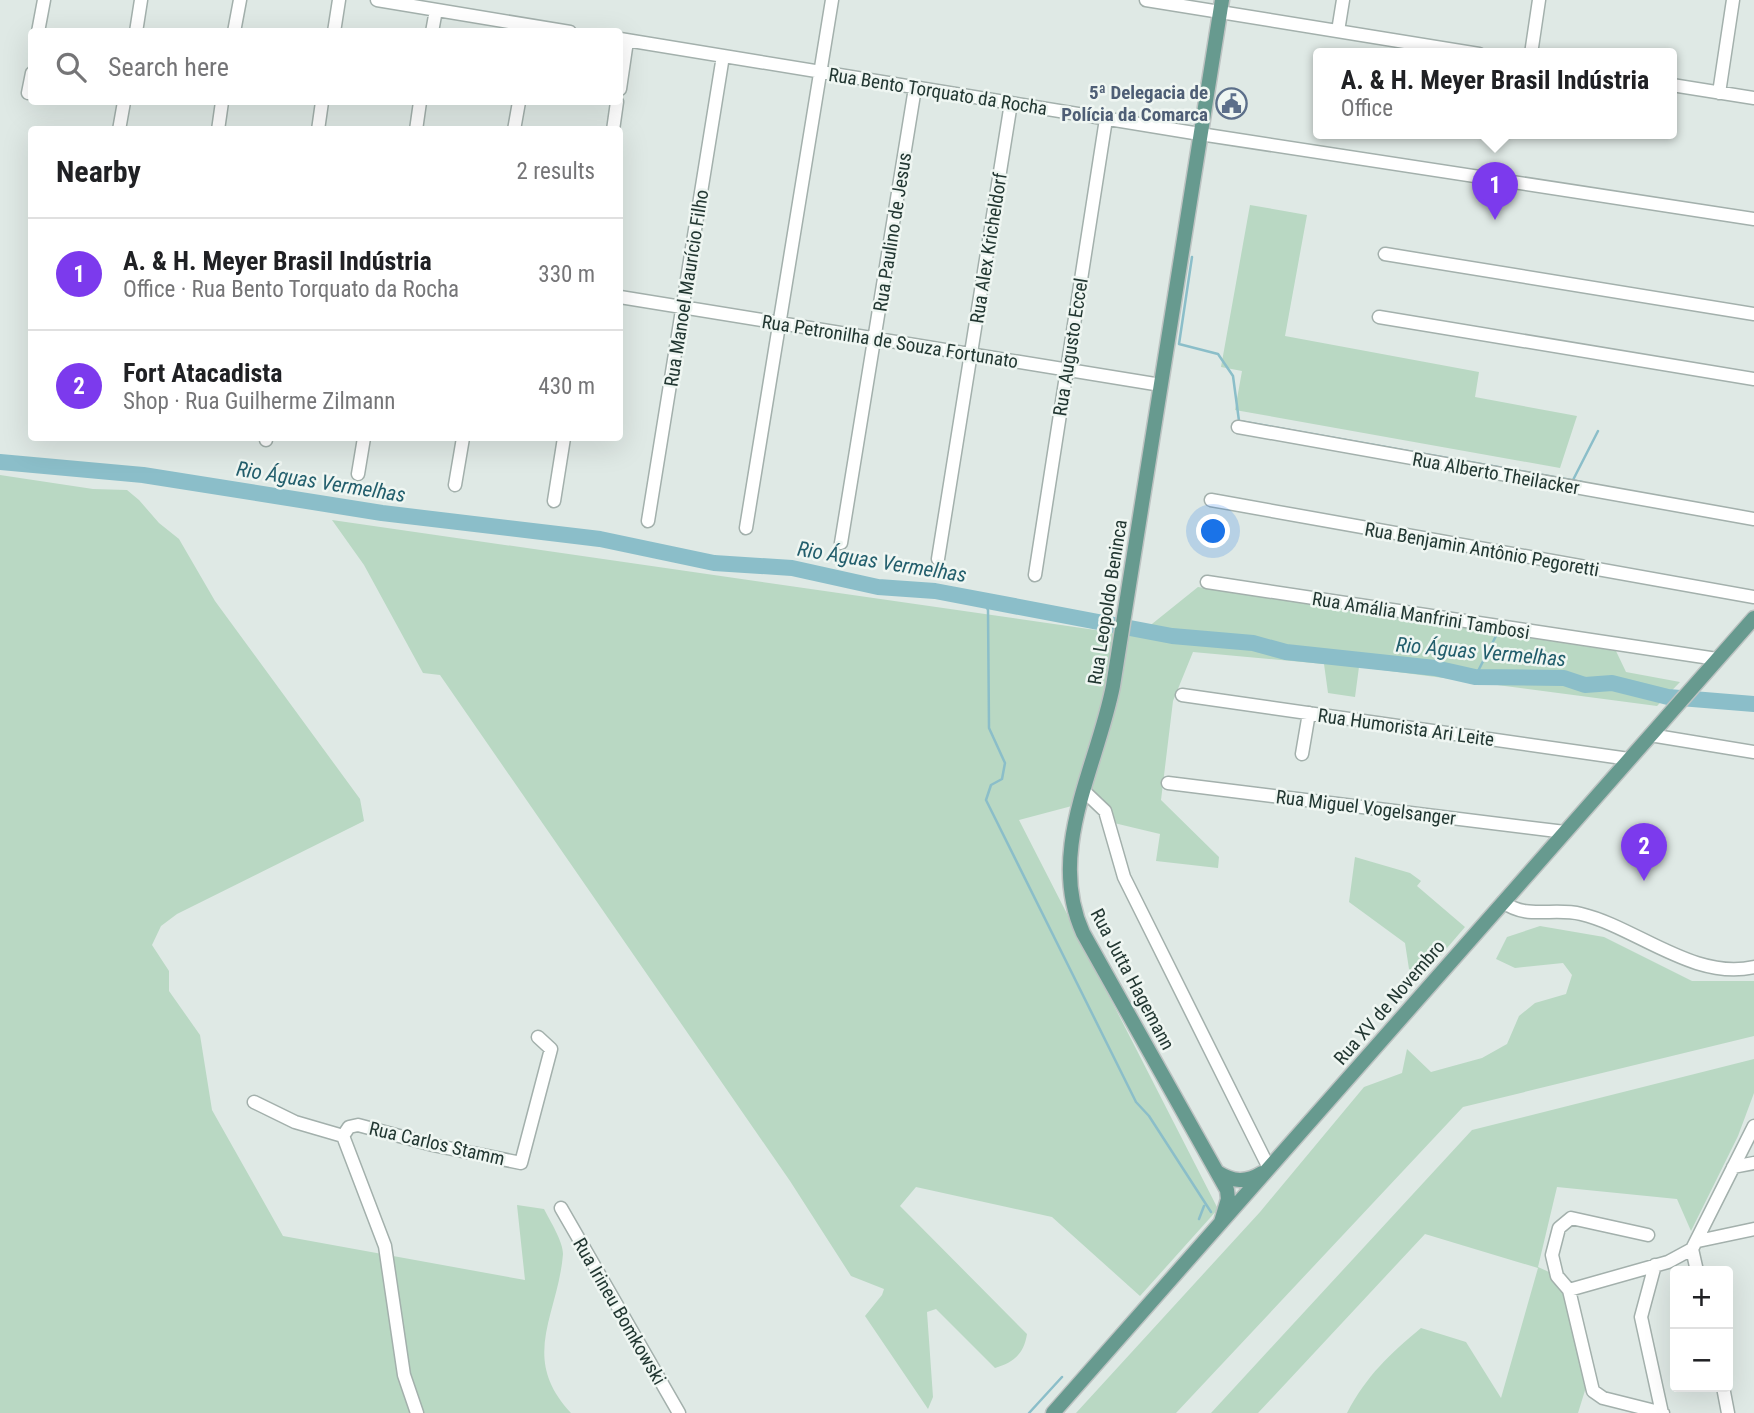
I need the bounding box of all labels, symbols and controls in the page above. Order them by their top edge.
search box [28,28,623,105]
icon: search [52,48,90,86]
popup [1313,48,1677,139]
text: Search here [108,52,229,82]
street label: Rua Bento Torquato da Rocha [827,63,1049,120]
text: A. & H. Meyer Brasil Indústria [1341,65,1649,95]
place label: 5ª Delegacia de Polícia da Comarca [1061,81,1208,126]
public building icon: 5ª Delegacia de Polícia da Comarca [1214,86,1248,120]
text: Office [1341,95,1393,122]
street label: Rua Paulino de Jesus [869,151,916,313]
text: Nearby [56,154,141,189]
text: 2 results [517,158,595,185]
pin: 1 [1472,162,1518,220]
street label: Rua Alex Kricheldorf [965,171,1012,325]
street label: Rua Manoel Maurício Filho [660,188,713,388]
text: A. & H. Meyer Brasil Indústria [123,246,432,276]
text: 1 [73,261,85,288]
text: 330 m [538,261,595,288]
text: Office · Rua Bento Torquato da Rocha [123,276,459,303]
street label: Rua Augusto Eccel [1048,276,1093,418]
street label: Rua Petronilha de Souza Fortunato [760,310,1020,373]
text: Fort Atacadista [123,358,282,388]
text: 2 [73,373,85,400]
text: 430 m [538,373,595,400]
text: Shop · Rua Guilherme Zilmann [123,388,395,415]
street label: Rua Alberto Theilacker [1411,447,1581,500]
water label: Rio Águas Vermelhas [235,457,407,507]
your location [1196,514,1230,548]
street label: Rua Leopoldo Beninca [1083,518,1132,686]
street label: Rua Benjamin Antônio Pegoretti [1363,518,1601,581]
water label: Rio Águas Vermelhas [796,537,968,587]
street label: Rua Amália Manfrini Tambosi [1311,587,1531,644]
water label: Rio Águas Vermelhas [1395,633,1567,671]
street label: Rua Humorista Ari Leite [1316,704,1496,751]
street label: Rua Miguel Vogelsanger [1275,785,1457,830]
pin: 2 [1621,823,1667,881]
street label: Rua Jutta Hagemann [1086,905,1180,1054]
street label: Rua XV de Novembro [1329,935,1450,1069]
street label: Rua Carlos Stamm [367,1117,507,1170]
street label: Rua Irineu Bomkowski [568,1234,671,1389]
map controls [1670,1266,1733,1392]
button: + [1670,1266,1733,1329]
button: − [1670,1329,1733,1392]

